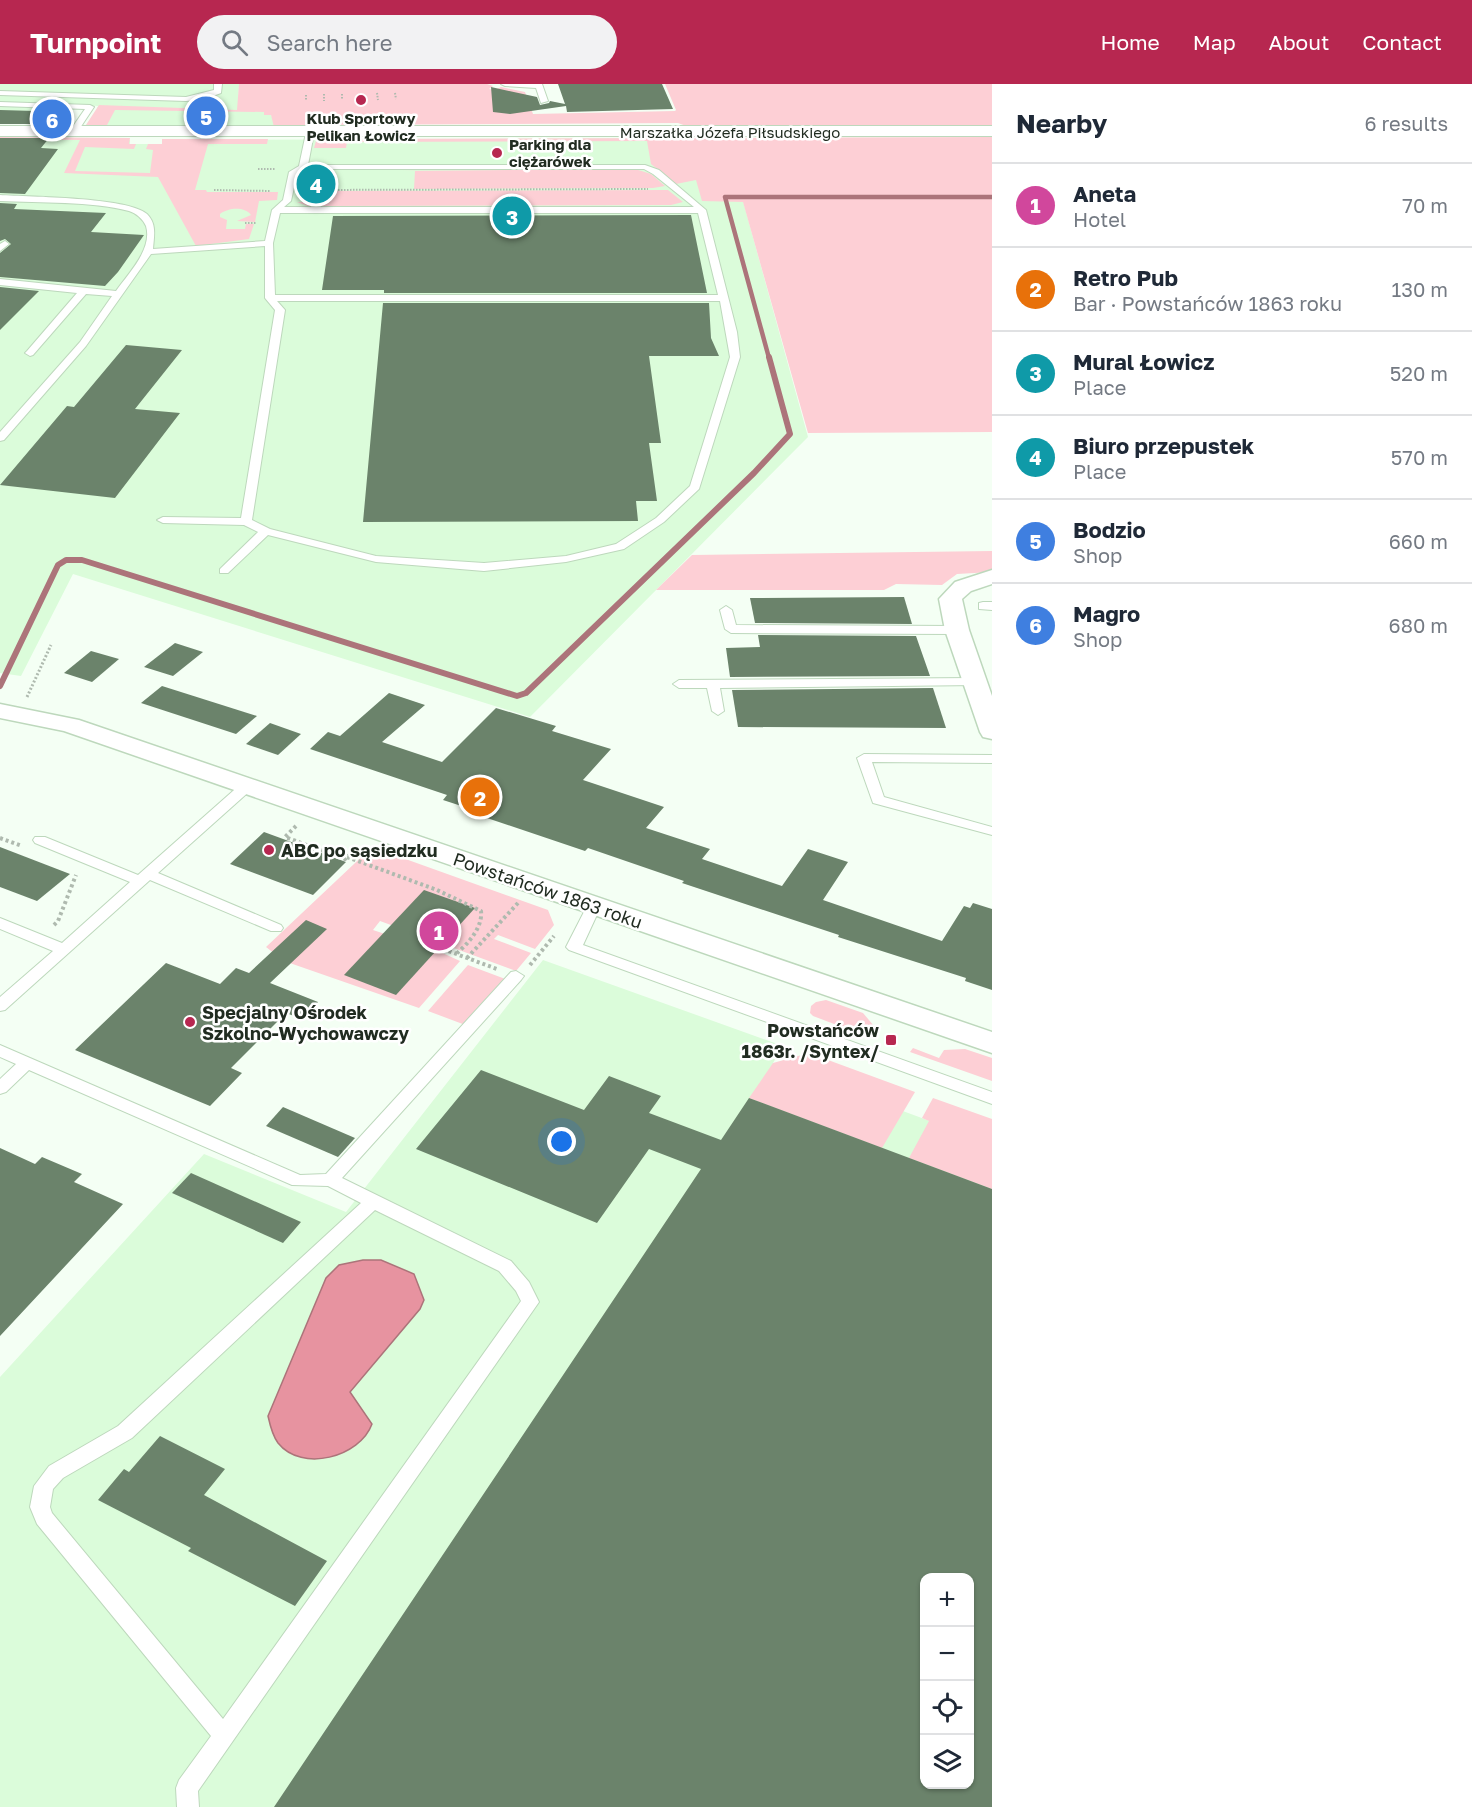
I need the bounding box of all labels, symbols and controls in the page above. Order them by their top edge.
search box [197,15,617,69]
text: Turnpoint [30,26,161,59]
icon: search [218,26,251,59]
text: Search here [266,29,393,56]
text: Home [1100,29,1160,55]
text: Map [1193,29,1236,55]
text: About [1269,29,1329,55]
text: Contact [1362,29,1442,55]
pin: 5 [186,93,226,138]
marker: Klub Sportowy Pelikan Łowicz [354,93,368,107]
pin: 6 [32,96,72,141]
text: Nearby [1016,108,1107,139]
place label: Klub Sportowy Pelikan Łowicz [306,109,416,144]
text: 6 results [1364,111,1448,135]
street label: Marszałka Józefa Piłsudskiego [620,123,840,141]
place label: Parking dla ciężarówek [509,135,592,170]
marker: Parking dla ciężarówek [490,146,504,160]
pin: 4 [296,162,336,206]
text: Aneta [1073,180,1136,207]
text: 1 [1030,193,1041,217]
text: 70 m [1402,193,1448,217]
pin: 3 [492,194,532,238]
text: Hotel [1073,207,1126,231]
text: Retro Pub [1073,264,1178,291]
text: 2 [1029,277,1042,301]
text: 130 m [1392,277,1448,301]
text: Bar · Powstańców 1863 roku [1073,291,1342,315]
text: Mural Łowicz [1073,348,1214,375]
text: 3 [1029,361,1042,385]
text: 520 m [1390,361,1448,385]
text: Place [1073,375,1126,399]
text: Biuro przepustek [1073,432,1254,459]
text: 4 [1029,445,1042,469]
text: 570 m [1391,445,1448,469]
text: Place [1073,459,1126,483]
text: Bodzio [1073,516,1146,543]
text: 5 [1029,529,1042,553]
text: 660 m [1389,529,1448,553]
text: Shop [1073,543,1122,567]
text: Magro [1073,600,1140,627]
text: 6 [1029,613,1042,637]
text: 680 m [1389,613,1448,637]
text: Shop [1073,627,1122,651]
pin: 2 [460,774,500,820]
place label: ABC po sąsiedzku [281,839,438,861]
marker: ABC po sąsiedzku [262,843,276,857]
street label: Powstańców 1863 roku [451,847,645,933]
pin: 1 [420,908,458,954]
place label: Specjalny Ośrodek Szkolno-Wychowawczy [202,1001,409,1044]
marker: Specjalny Ośrodek Szkolno-Wychowawczy [183,1015,197,1029]
place label: Powstańców 1863r. /Syntex/ [742,1019,879,1062]
marker: Powstańców 1863r. /Syntex/ [884,1033,898,1047]
your location [547,1127,576,1156]
map controls [920,1573,974,1789]
button: + [920,1573,974,1627]
button: − [920,1627,974,1681]
button: locate [920,1681,974,1735]
button: layers [920,1735,974,1789]

